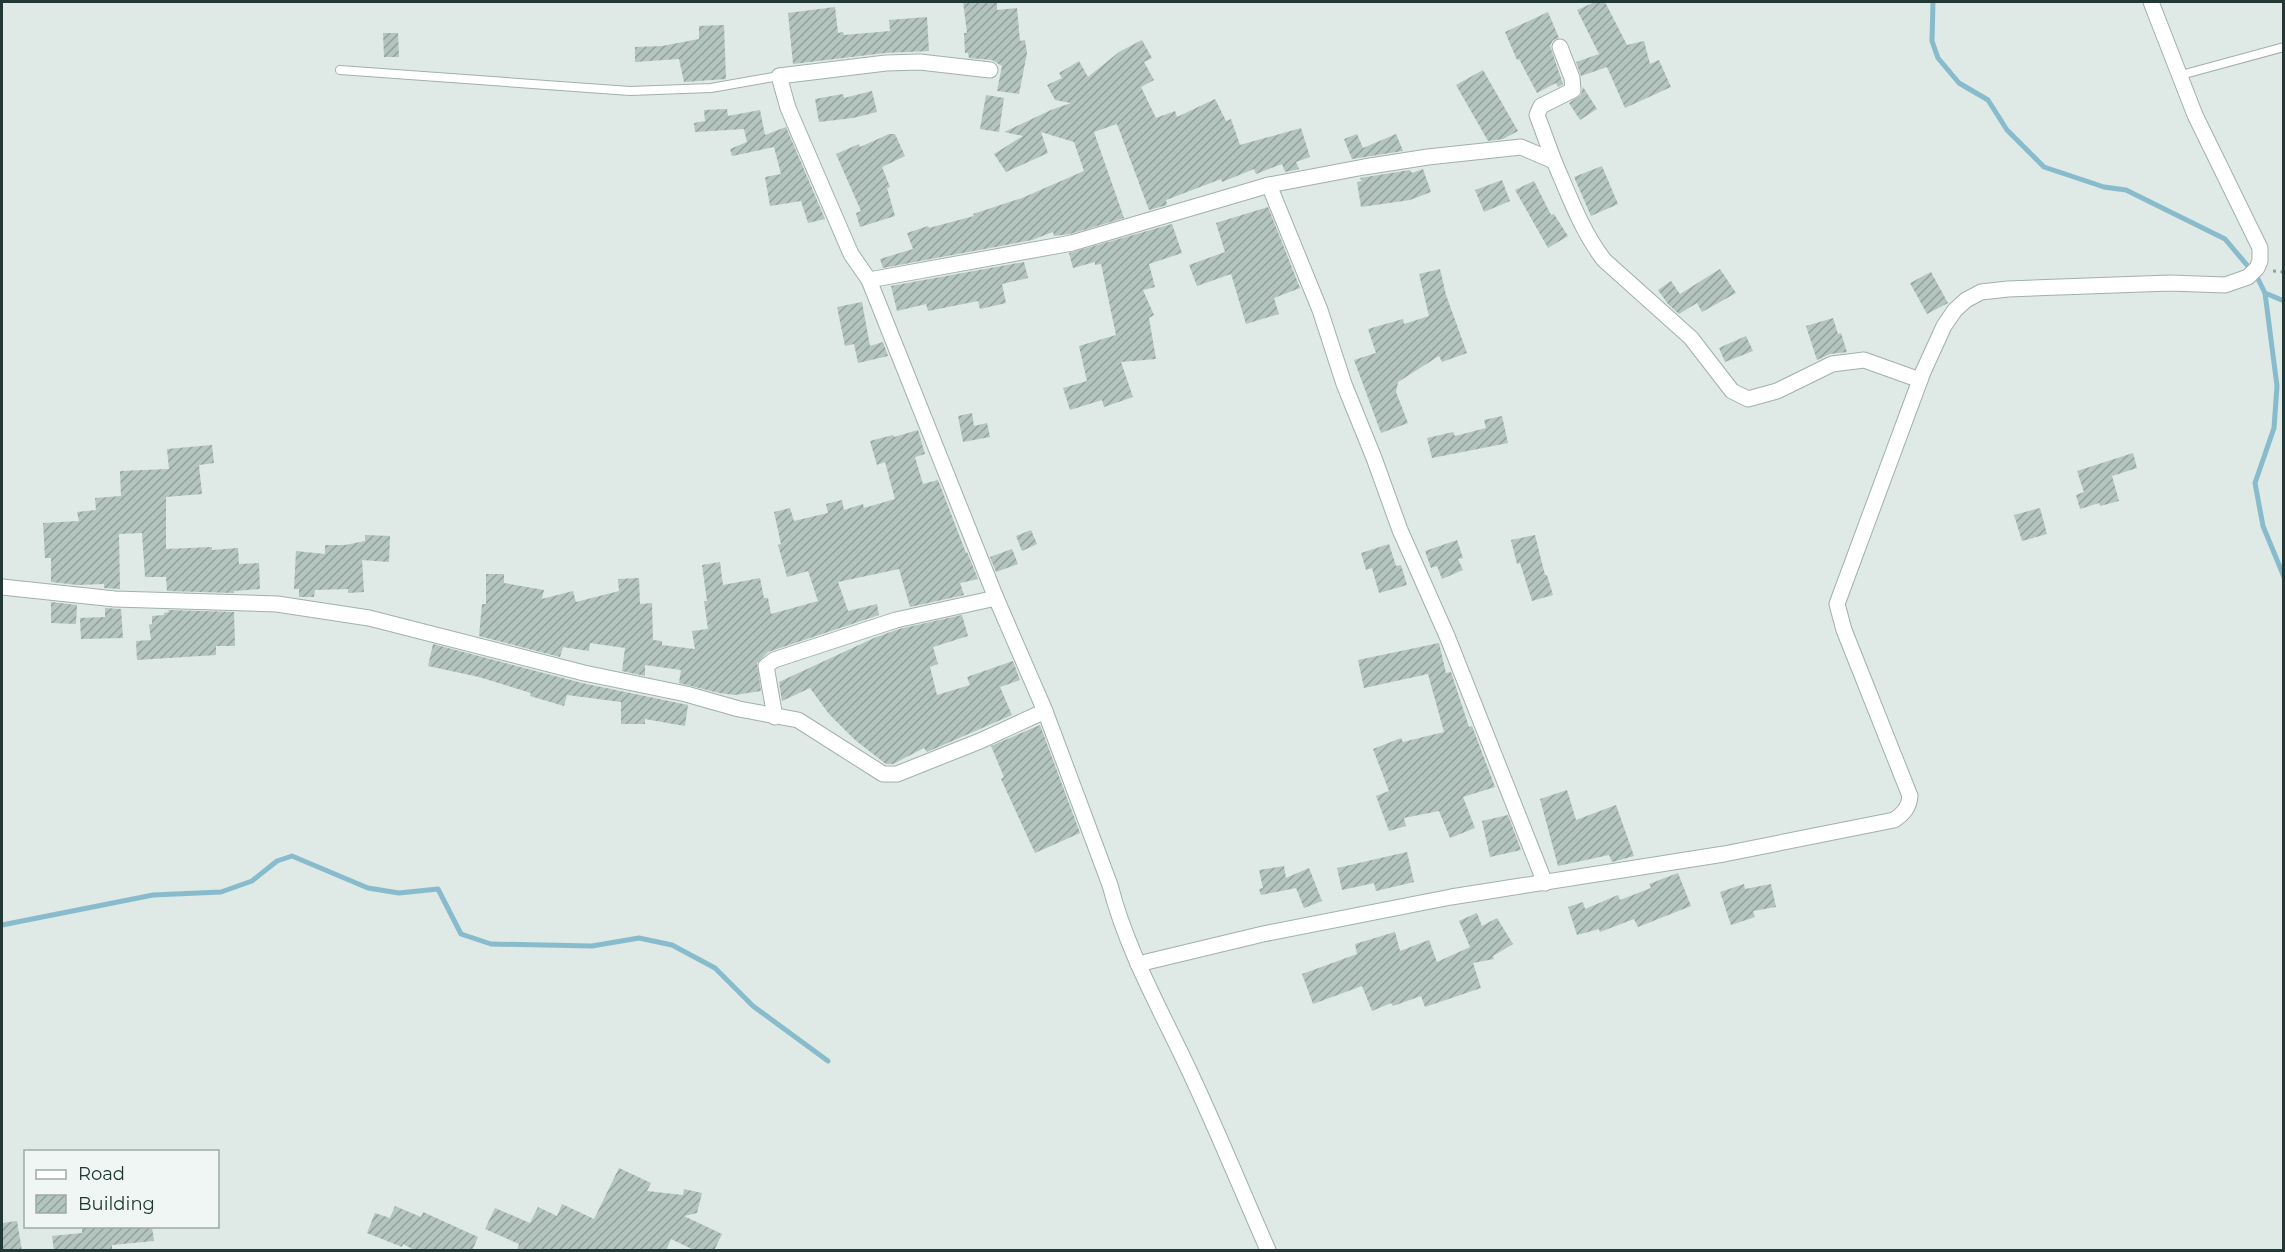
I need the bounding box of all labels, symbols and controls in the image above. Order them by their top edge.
legend [24,1150,219,1228]
text: Road [78,1163,125,1185]
text: Building [78,1193,155,1215]

